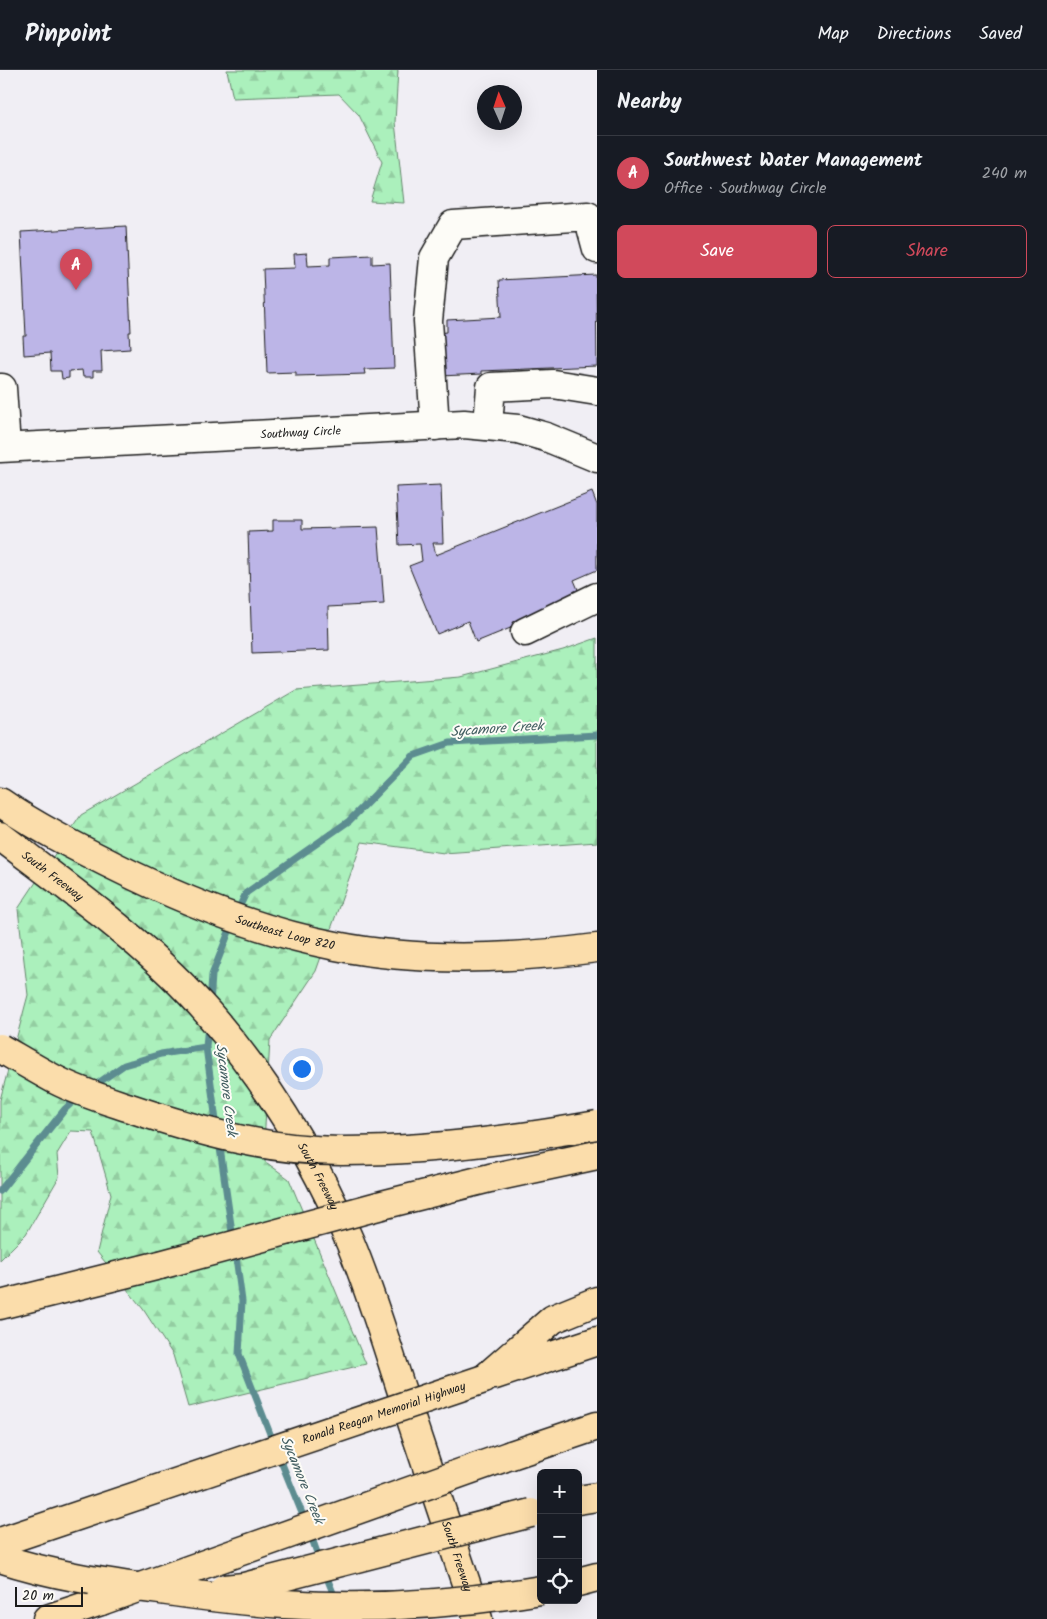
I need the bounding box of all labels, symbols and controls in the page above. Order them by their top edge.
text: Pinpoint [25,15,112,54]
text: Map [817,20,849,49]
text: Directions [877,20,951,49]
text: Saved [979,20,1022,49]
north arrow [477,85,522,130]
text: Nearby [617,86,682,119]
text: Southwest Water Management [664,146,922,176]
text: A [628,161,638,186]
text: 240 m [982,161,1027,186]
text: Office · Southway Circle [664,176,827,201]
button: Save [617,225,817,278]
button: Share [827,225,1027,278]
pin: A [60,249,92,290]
street label: Southway Circle [260,421,342,444]
water label: Sycamore Creek [450,715,547,743]
street label: South Freeway [17,846,88,906]
street label: Southeast Loop 820 [233,910,337,955]
water label: Sycamore Creek [209,1042,243,1140]
your location [289,1056,315,1082]
street label: South Freeway [293,1139,344,1213]
street label: Ronald Reagan Memorial Highway [300,1376,468,1449]
water label: Sycamore Creek [274,1433,331,1529]
map controls [537,1469,582,1604]
button: + [537,1469,582,1514]
button: − [537,1514,582,1559]
street label: South Freeway [436,1518,478,1594]
button: locate [537,1559,582,1604]
scale bar [15,1584,82,1607]
text: 20 m [22,1585,54,1607]

